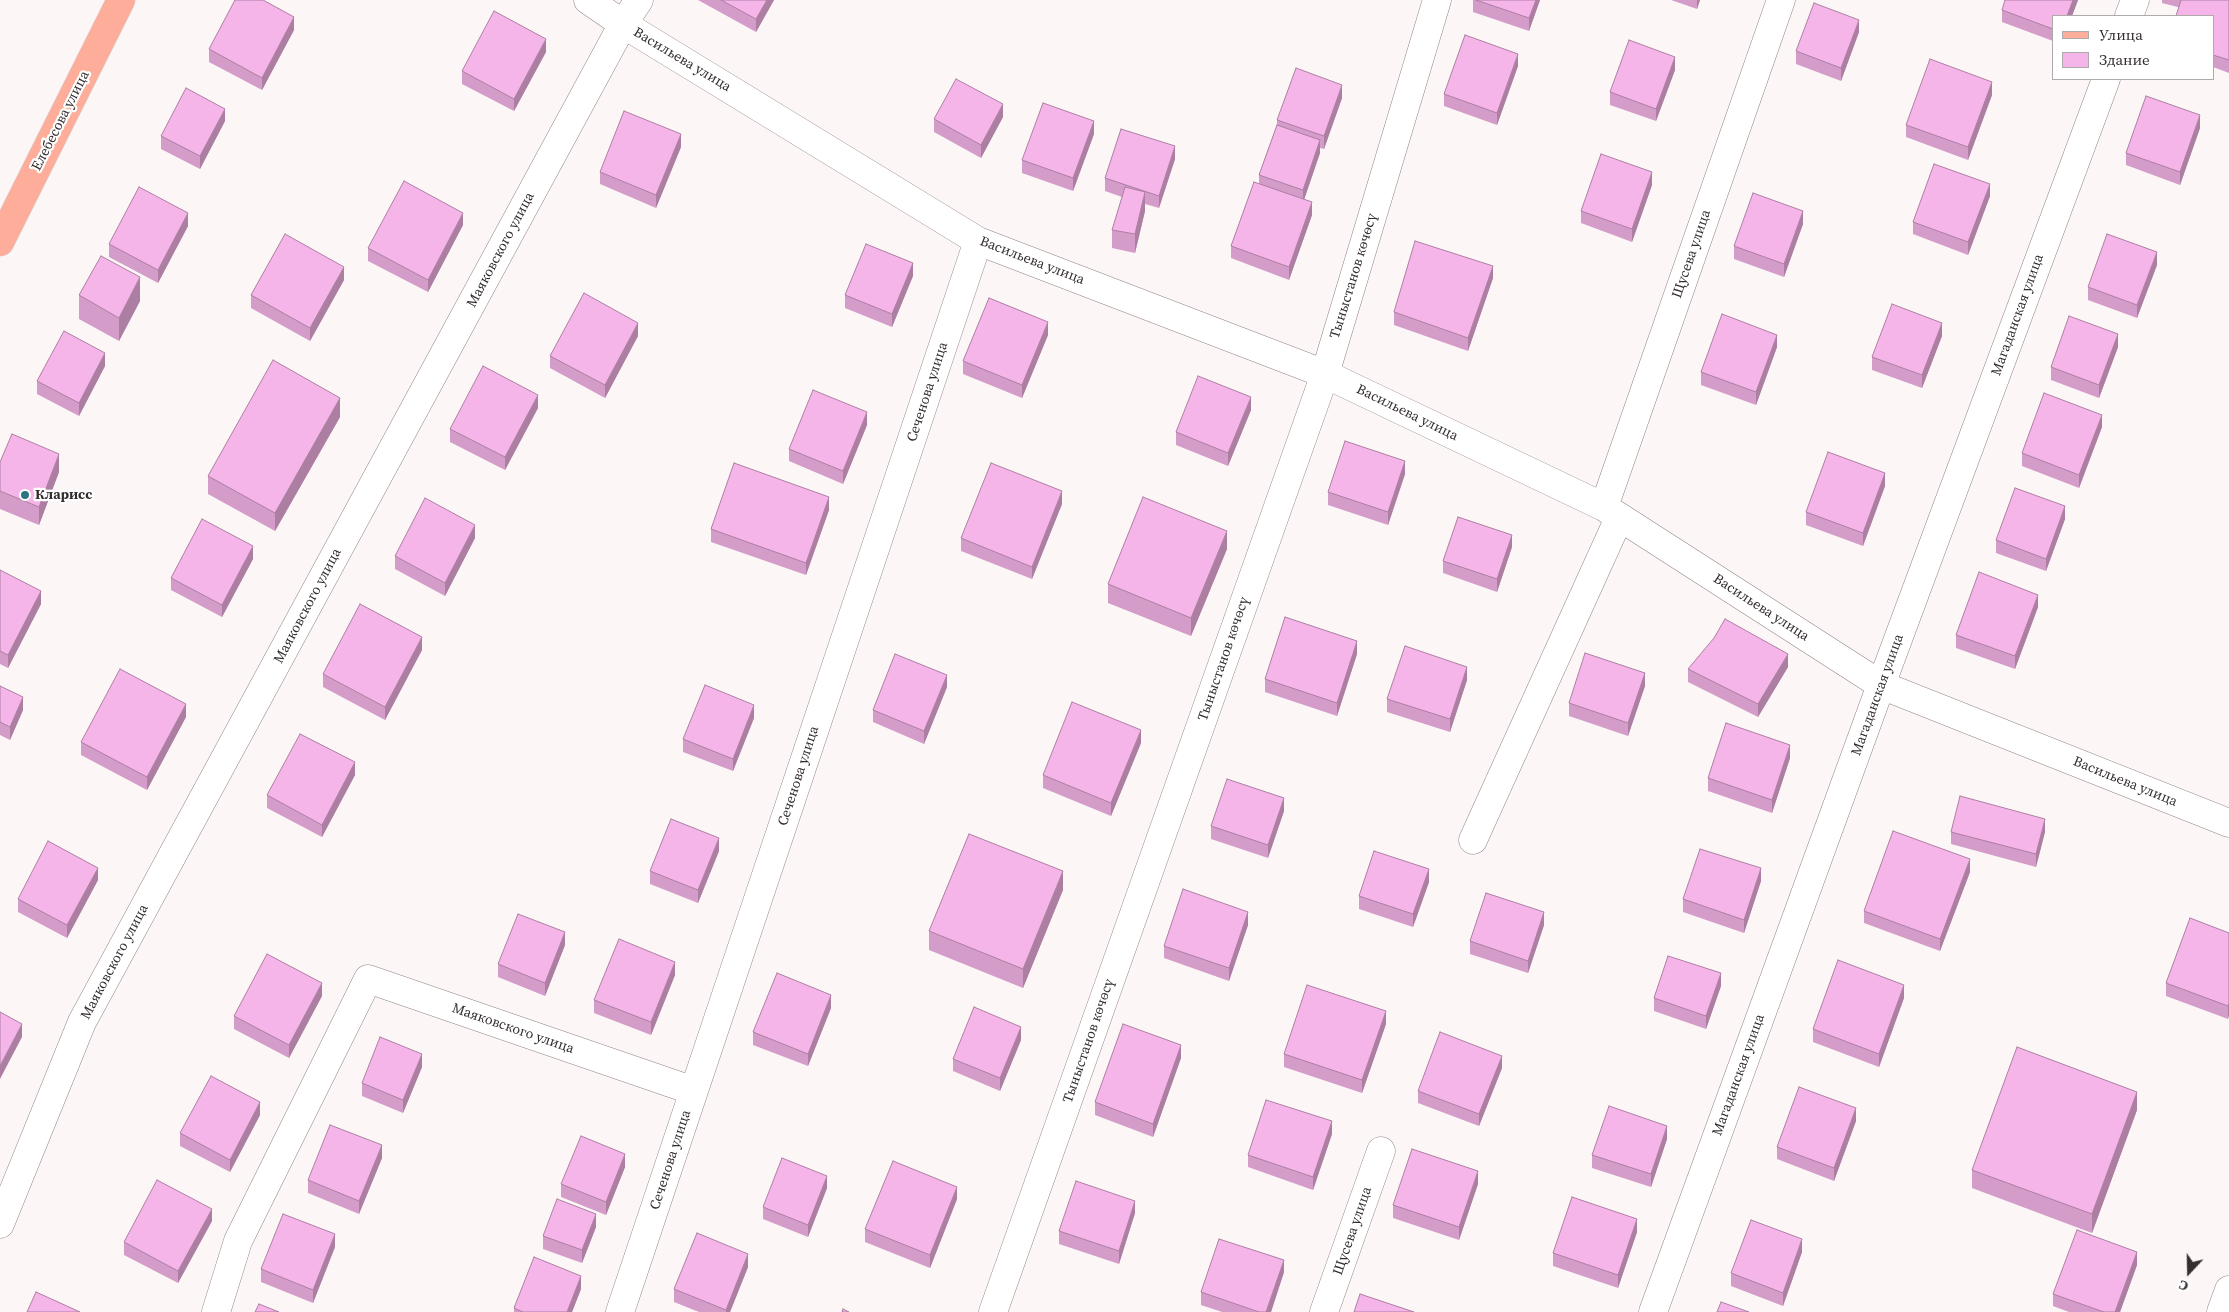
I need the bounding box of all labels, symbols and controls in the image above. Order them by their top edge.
legend [2052,15,2214,80]
street label: Васильева улица [630,24,734,96]
text: Улица [2099,24,2143,45]
text: Здание [2099,49,2150,70]
street label: Елебесова улица [29,68,93,174]
street label: Маяковского улица [464,190,538,310]
street label: Щусева улица [1669,208,1715,300]
street label: Тыныстанов көчөсү [1327,211,1381,341]
street label: Васильева улица [977,233,1087,289]
street label: Магаданская улица [1988,252,2048,378]
street label: Сеченова улица [904,340,952,444]
street label: Васильева улица [1353,381,1461,445]
place label: Кларисс [35,487,92,503]
marker: Кларисс [19,489,31,501]
street label: Маяковского улица [271,546,345,666]
street label: Васильева улица [1710,571,1812,645]
street label: Тыныстанов көчөсү [1195,595,1253,723]
street label: Магаданская улица [1848,632,1908,758]
street label: Сеченова улица [775,724,823,828]
street label: Васильева улица [2070,753,2180,811]
street label: Маяковского улица [78,902,152,1022]
street label: Тыныстанов көчөсү [1060,977,1118,1105]
street label: Маяковского улица [450,1000,576,1058]
street label: Магаданская улица [1709,1012,1769,1138]
street label: Сеченова улица [647,1108,695,1212]
street label: Щусева улица [1330,1185,1376,1277]
north arrow [2164,1247,2214,1297]
text: С [2176,1275,2191,1297]

